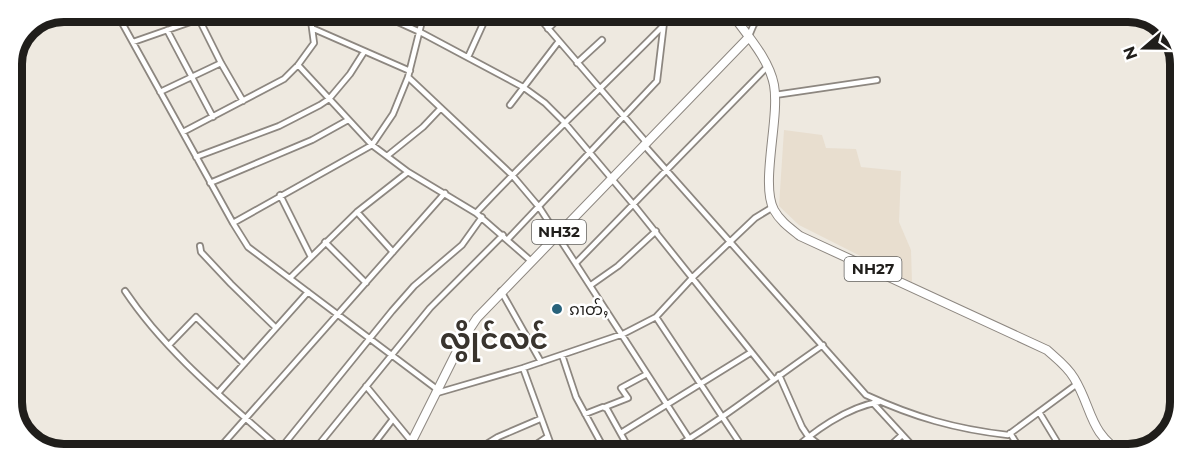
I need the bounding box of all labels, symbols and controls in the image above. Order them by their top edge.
north arrow [1114,18,1174,78]
text: N [1119,44,1142,62]
road number: NH32 [532,220,586,244]
road number: NH27 [844,257,902,281]
place label: ၵၢတ်ႇ [569,298,609,319]
marker: ၵၢတ်ႇ [550,302,564,316]
district label: လွိုင်လင် [440,320,548,362]

